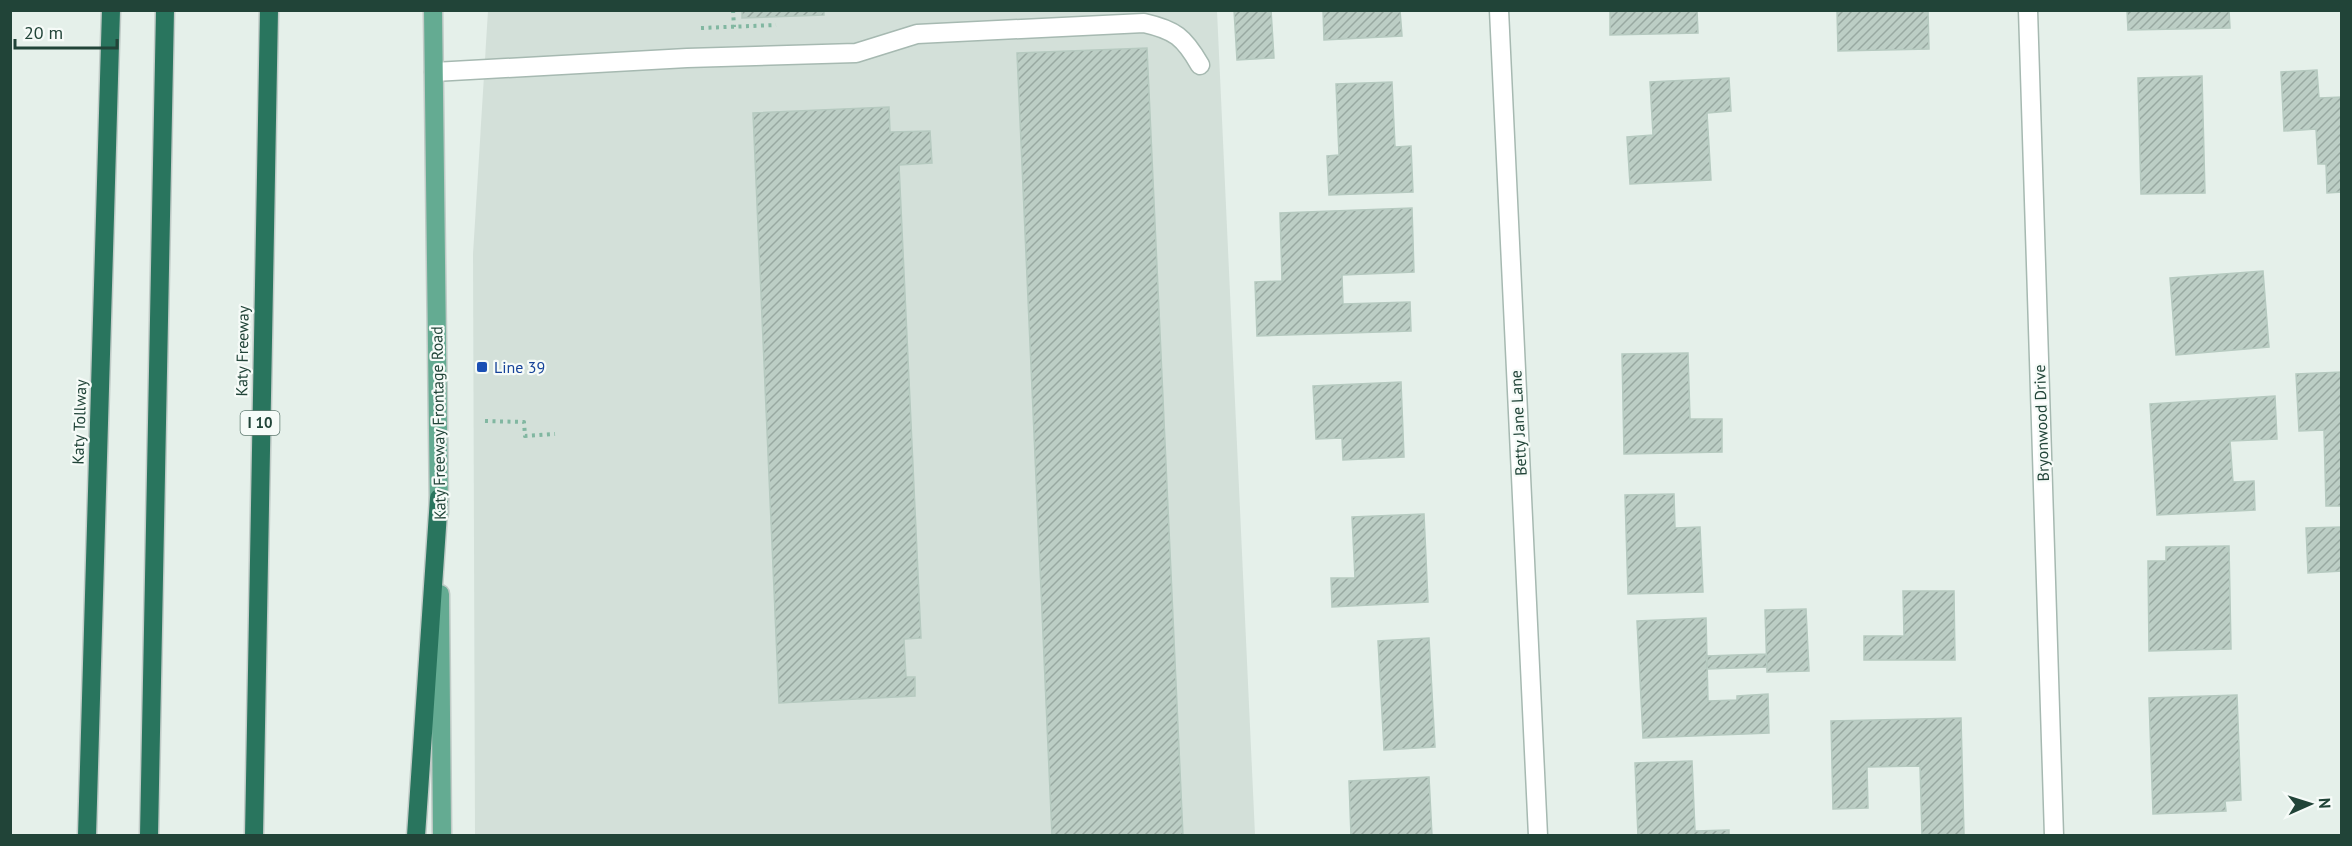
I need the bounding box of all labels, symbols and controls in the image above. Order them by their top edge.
scale bar [15,12,117,50]
text: 20 m [24,21,63,44]
street label: Katy Freeway [231,305,253,396]
street label: Katy Freeway Frontage Road [426,326,450,520]
place label: Line 39 [494,357,545,377]
marker: Line 39 [475,360,489,374]
street label: Bryonwood Drive [2029,364,2053,482]
street label: Betty Jane Lane [1505,370,1531,476]
street label: Katy Tollway [68,379,91,465]
road number: I 10 [240,411,280,435]
north arrow [2280,774,2340,834]
text: N [2315,797,2335,809]

